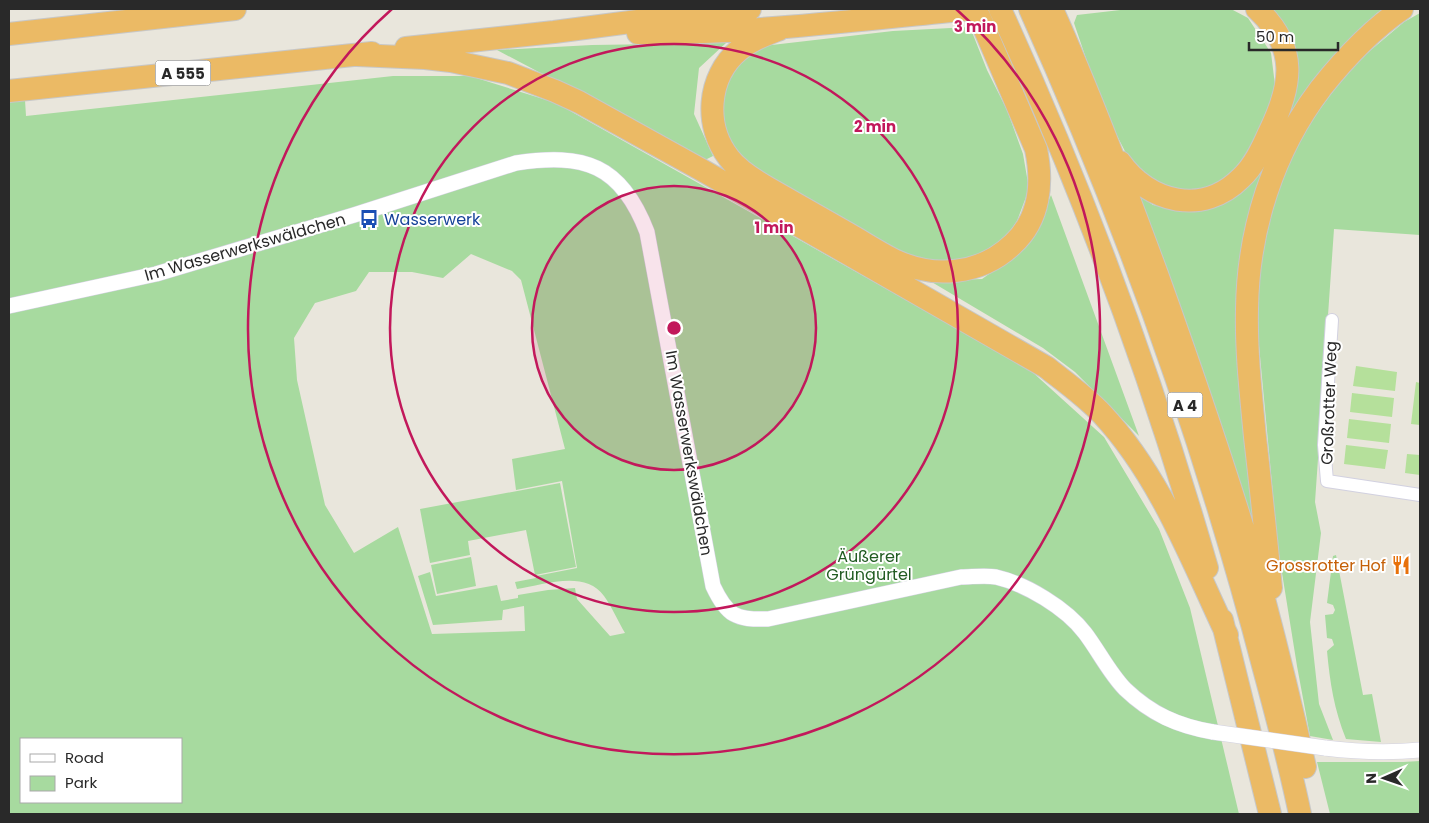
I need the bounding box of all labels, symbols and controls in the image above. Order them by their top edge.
text: 3 min [954,16,996,37]
scale bar [1249,20,1338,52]
text: 50 m [1256,26,1294,47]
road number: A 555 [156,60,210,86]
text: 2 min [854,116,896,137]
street label: Im Wasserwerkswäldchen [142,207,348,287]
bus stop icon: Wasserwerk [358,208,380,230]
place label: Wasserwerk [384,208,481,231]
text: 1 min [754,217,794,238]
centre of rings [665,319,683,337]
street label: Großrotter Weg [1315,341,1343,465]
street label: Im Wasserwerkswäldchen [660,349,718,557]
road number: A 4 [1168,392,1202,418]
park label: Äußerer Grüngürtel [826,545,912,586]
place label: Grossrotter Hof [1266,554,1386,577]
restaurant icon: Grossrotter Hof [1390,554,1412,576]
legend [20,738,182,803]
text: Road [65,747,104,768]
north arrow [1359,753,1409,803]
text: Park [65,772,97,793]
text: N [1361,773,1381,784]

